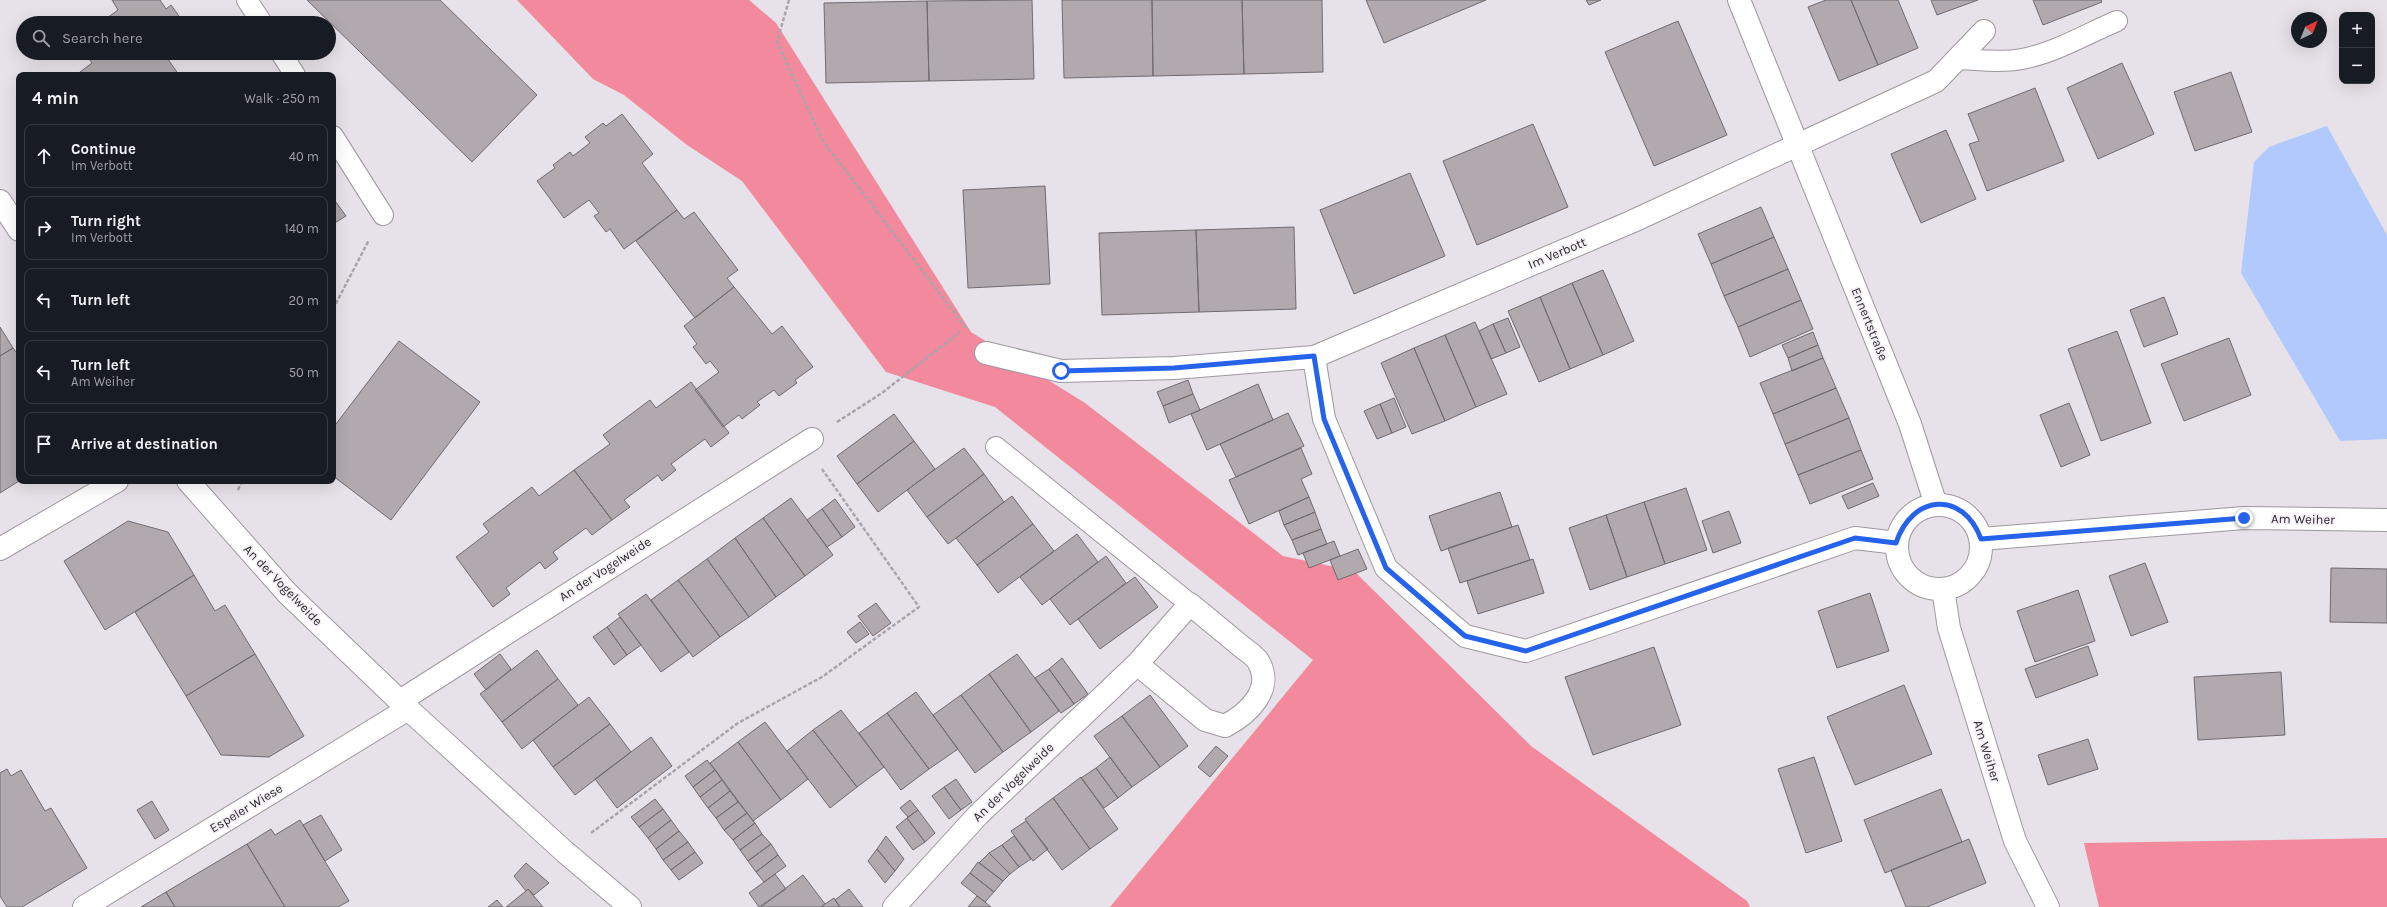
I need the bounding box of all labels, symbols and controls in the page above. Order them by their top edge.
north arrow [2291,12,2327,48]
map controls [2339,12,2375,84]
button: + [2339,12,2375,48]
search box [16,16,336,60]
icon: search [30,27,52,49]
text: Search here [62,29,143,47]
button: − [2339,48,2375,84]
text: 4 min [32,88,79,108]
text: Walk · 250 m [244,91,320,106]
text: Continue [71,140,136,158]
icon: ahead [33,145,55,167]
text: 40 m [289,149,319,164]
text: Im Verbott [71,158,133,173]
text: Turn right [71,212,141,230]
icon: right [33,217,55,239]
text: 140 m [284,221,319,236]
text: Im Verbott [71,230,133,245]
street label: Im Verbott [1526,234,1588,272]
street label: Ennertstraße [1849,285,1892,363]
icon: left [33,289,55,311]
text: Turn left [71,291,130,309]
text: 20 m [289,293,319,308]
text: Turn left [71,356,130,374]
icon: left [33,361,55,383]
route start [1052,362,1070,380]
text: 50 m [289,365,319,380]
text: Am Weiher [71,374,135,389]
icon: arrive [33,433,55,455]
text: Arrive at destination [71,435,218,453]
route end [2235,509,2253,527]
street label: Am Weiher [2271,511,2335,527]
street label: An der Vogelweide [556,534,654,604]
street label: An der Vogelweide [241,541,326,629]
street label: Am Weiher [1971,718,2004,784]
street label: An der Vogelweide [969,739,1057,824]
street label: Espeler Wiese [207,780,285,836]

